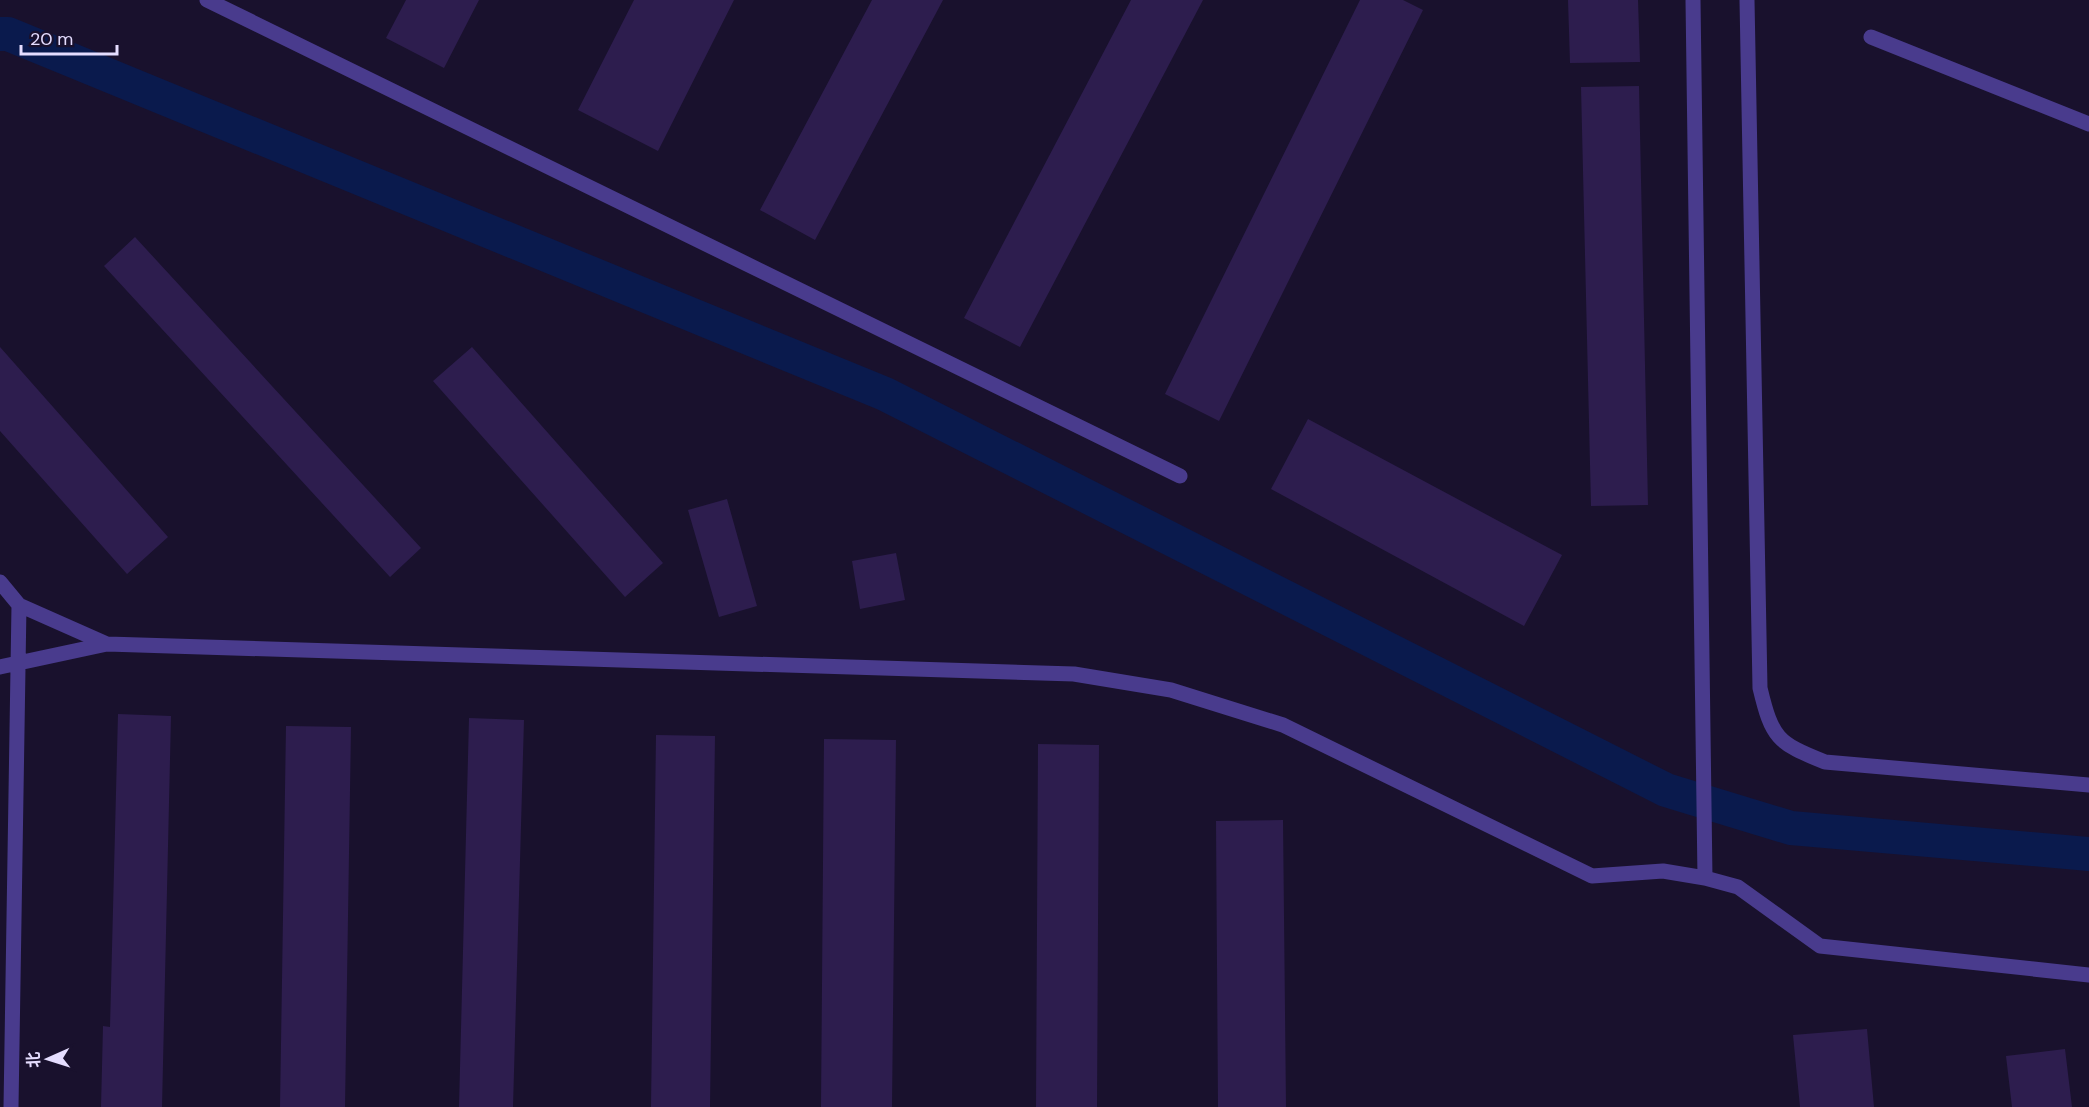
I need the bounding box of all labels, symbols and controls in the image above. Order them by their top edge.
scale bar [21,18,117,56]
text: 20 m [30,27,73,51]
north arrow [18,1029,78,1089]
text: 北 [23,1051,44,1068]

